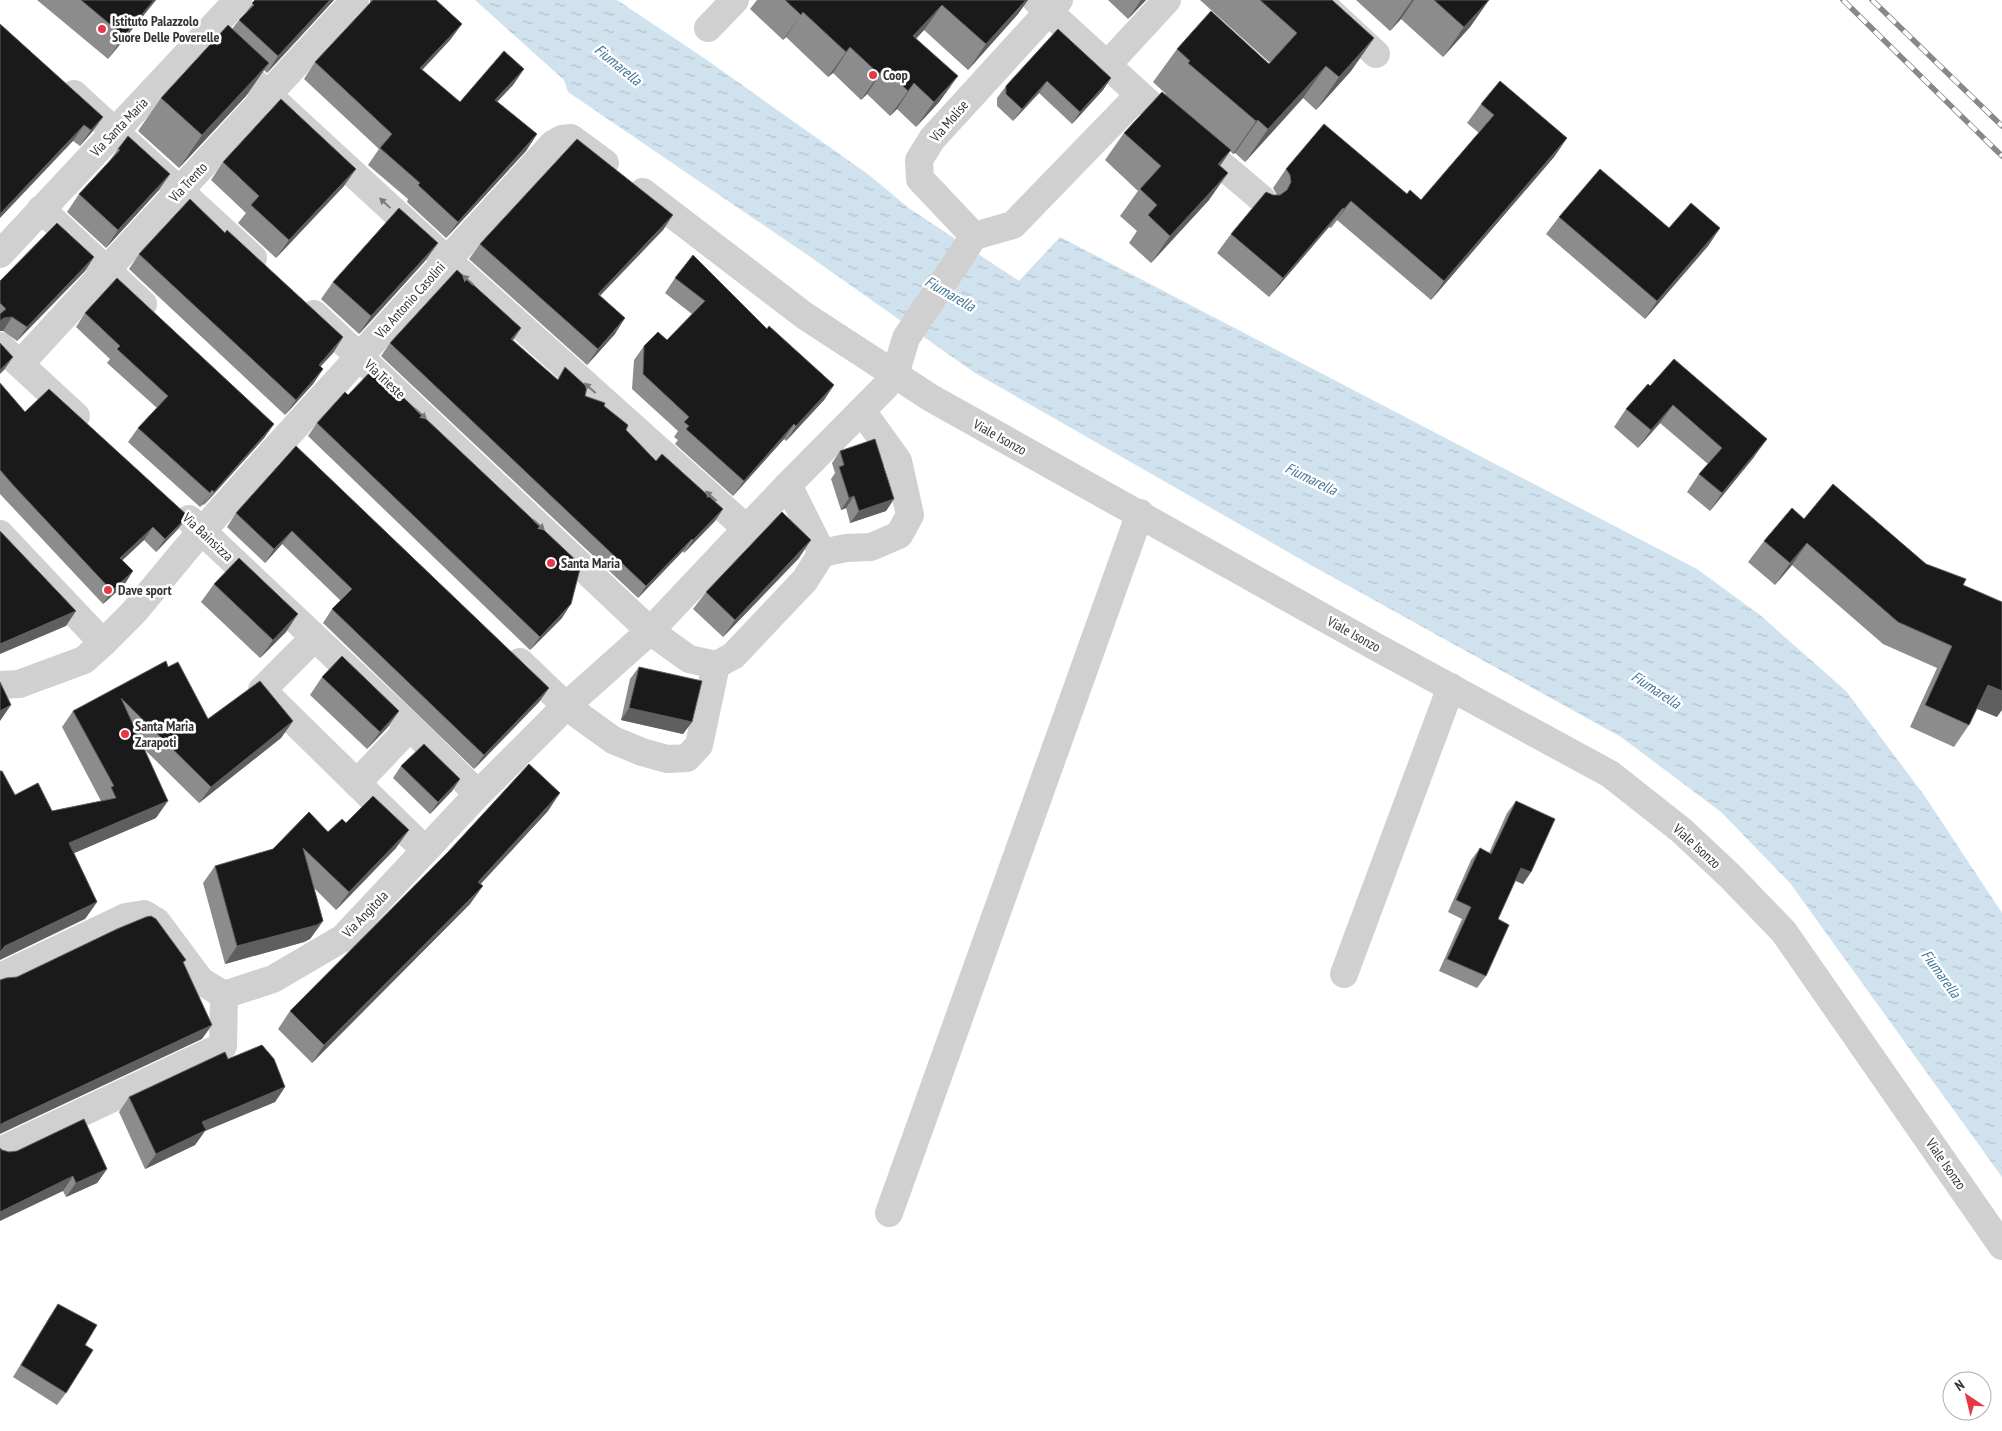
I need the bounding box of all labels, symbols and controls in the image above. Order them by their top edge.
place label: Istituto Palazzolo Suore Delle Poverelle [112,12,219,46]
marker: Istituto Palazzolo Suore Delle Poverelle [96,23,108,35]
water label: Fiumarella [591,40,646,90]
place label: Coop [883,66,908,84]
marker: Coop [867,69,879,81]
street label: Via Santa Maria [86,94,152,161]
street label: Via Molise [925,96,972,146]
street label: Via Trento [164,158,211,207]
one-way arrow [380,197,392,209]
street label: Via Antonio Casolini [370,258,449,343]
water label: Fiumarella [922,272,980,316]
one-way arrow [462,274,475,285]
street label: Via Trieste [360,355,409,403]
one-way arrow [584,382,596,394]
one-way arrow [415,407,427,419]
street label: Viale Isonzo [969,415,1030,459]
water label: Fiumarella [1282,458,1341,500]
one-way arrow [705,490,717,502]
street label: Via Bainsizza [178,508,237,565]
one-way arrow [533,519,545,531]
place label: Santa Maria [561,554,620,572]
marker: Santa Maria [545,557,557,569]
place label: Dave sport [118,581,172,599]
marker: Dave sport [102,584,114,596]
street label: Viale Isonzo [1323,612,1384,656]
water label: Fiumarella [1628,667,1685,713]
place label: Santa Maria Zarapoti [135,717,194,751]
marker: Santa Maria Zarapoti [119,728,131,740]
street label: Viale Isonzo [1669,819,1725,872]
street label: Via Angitola [338,887,392,942]
water label: Fiumarella [1918,946,1966,1002]
street label: Viale Isonzo [1921,1134,1970,1193]
north arrow [1942,1371,1992,1421]
text: N [1951,1376,1968,1395]

